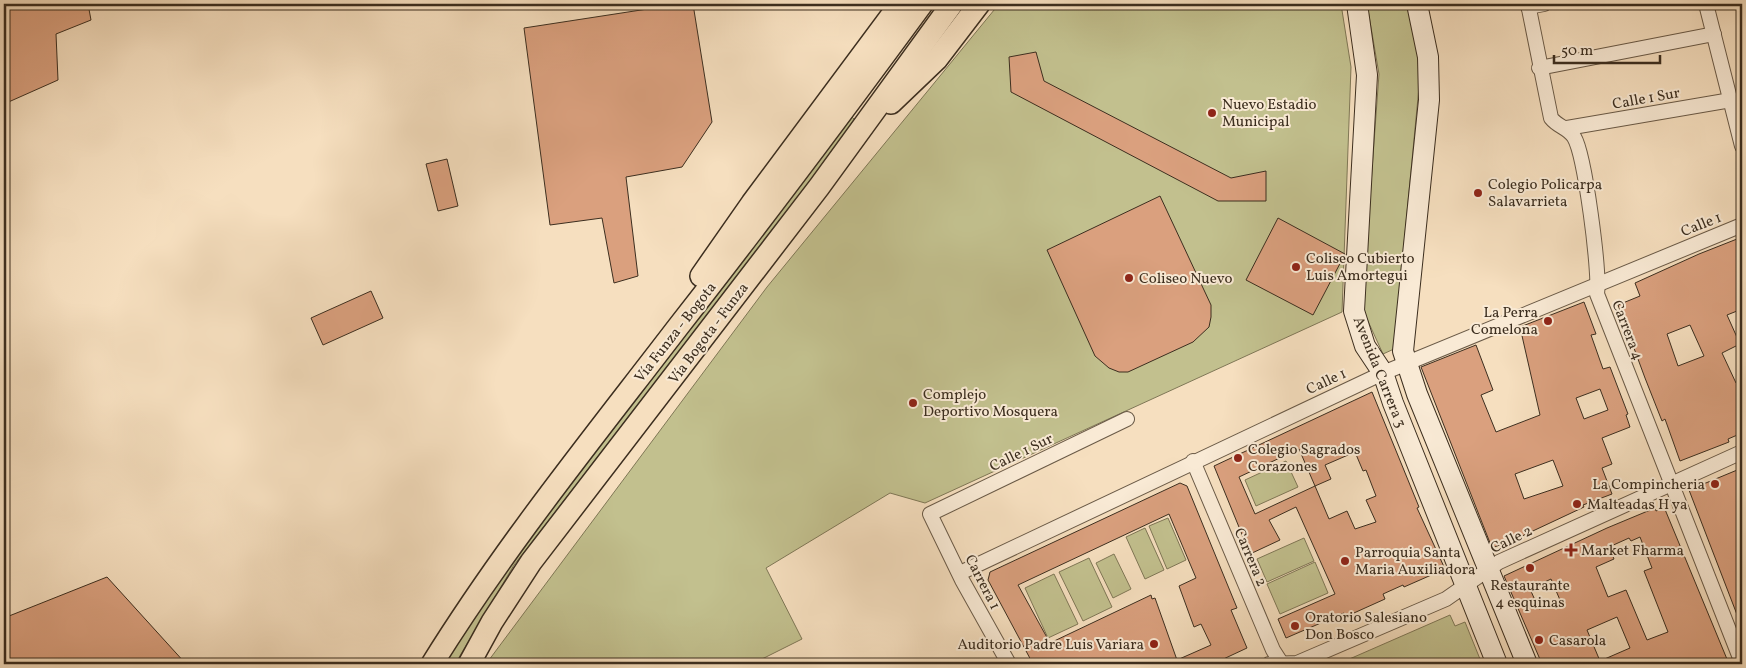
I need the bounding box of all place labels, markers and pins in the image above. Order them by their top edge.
place label: Nuevo Estadio Municipal [1222,95,1316,133]
marker: Nuevo Estadio Municipal [1206,107,1218,119]
place label: Colegio Policarpa Salavarrieta [1488,175,1602,213]
marker: Colegio Policarpa Salavarrieta [1472,187,1484,199]
place label: Coliseo Cubierto Luis Amortegui [1306,249,1415,287]
marker: Coliseo Cubierto Luis Amortegui [1290,261,1302,273]
place label: Coliseo Nuevo [1139,269,1232,290]
marker: Coliseo Nuevo [1123,272,1135,284]
place label: La Perra Comelona [1471,303,1538,341]
marker: La Perra Comelona [1542,315,1554,327]
place label: Complejo Deportivo Mosquera [923,385,1058,423]
marker: Complejo Deportivo Mosquera [907,397,919,409]
place label: Colegio Sagrados Corazones [1248,440,1360,478]
marker: Colegio Sagrados Corazones [1232,452,1244,464]
place label: La Compincheria [1592,475,1705,496]
marker: La Compincheria [1709,478,1721,490]
place label: Malteadas H ya [1587,495,1687,516]
marker: Malteadas H ya [1571,498,1583,510]
place label: Market Fharma [1581,541,1684,562]
place label: Parroquia Santa Maria Auxiliadora [1355,543,1475,581]
marker: Market Fharma [1565,544,1577,556]
marker: Parroquia Santa Maria Auxiliadora [1339,555,1351,567]
marker: Restaurante 4 esquinas [1524,562,1536,574]
place label: Restaurante 4 esquinas [1490,576,1570,614]
place label: Oratorio Salesiano Don Bosco [1305,608,1427,646]
marker: Oratorio Salesiano Don Bosco [1289,620,1301,632]
place label: Casarola [1549,631,1606,652]
marker: Casarola [1533,634,1545,646]
place label: Auditorio Padre Luis Variara [958,635,1144,656]
marker: Auditorio Padre Luis Variara [1148,638,1160,650]

